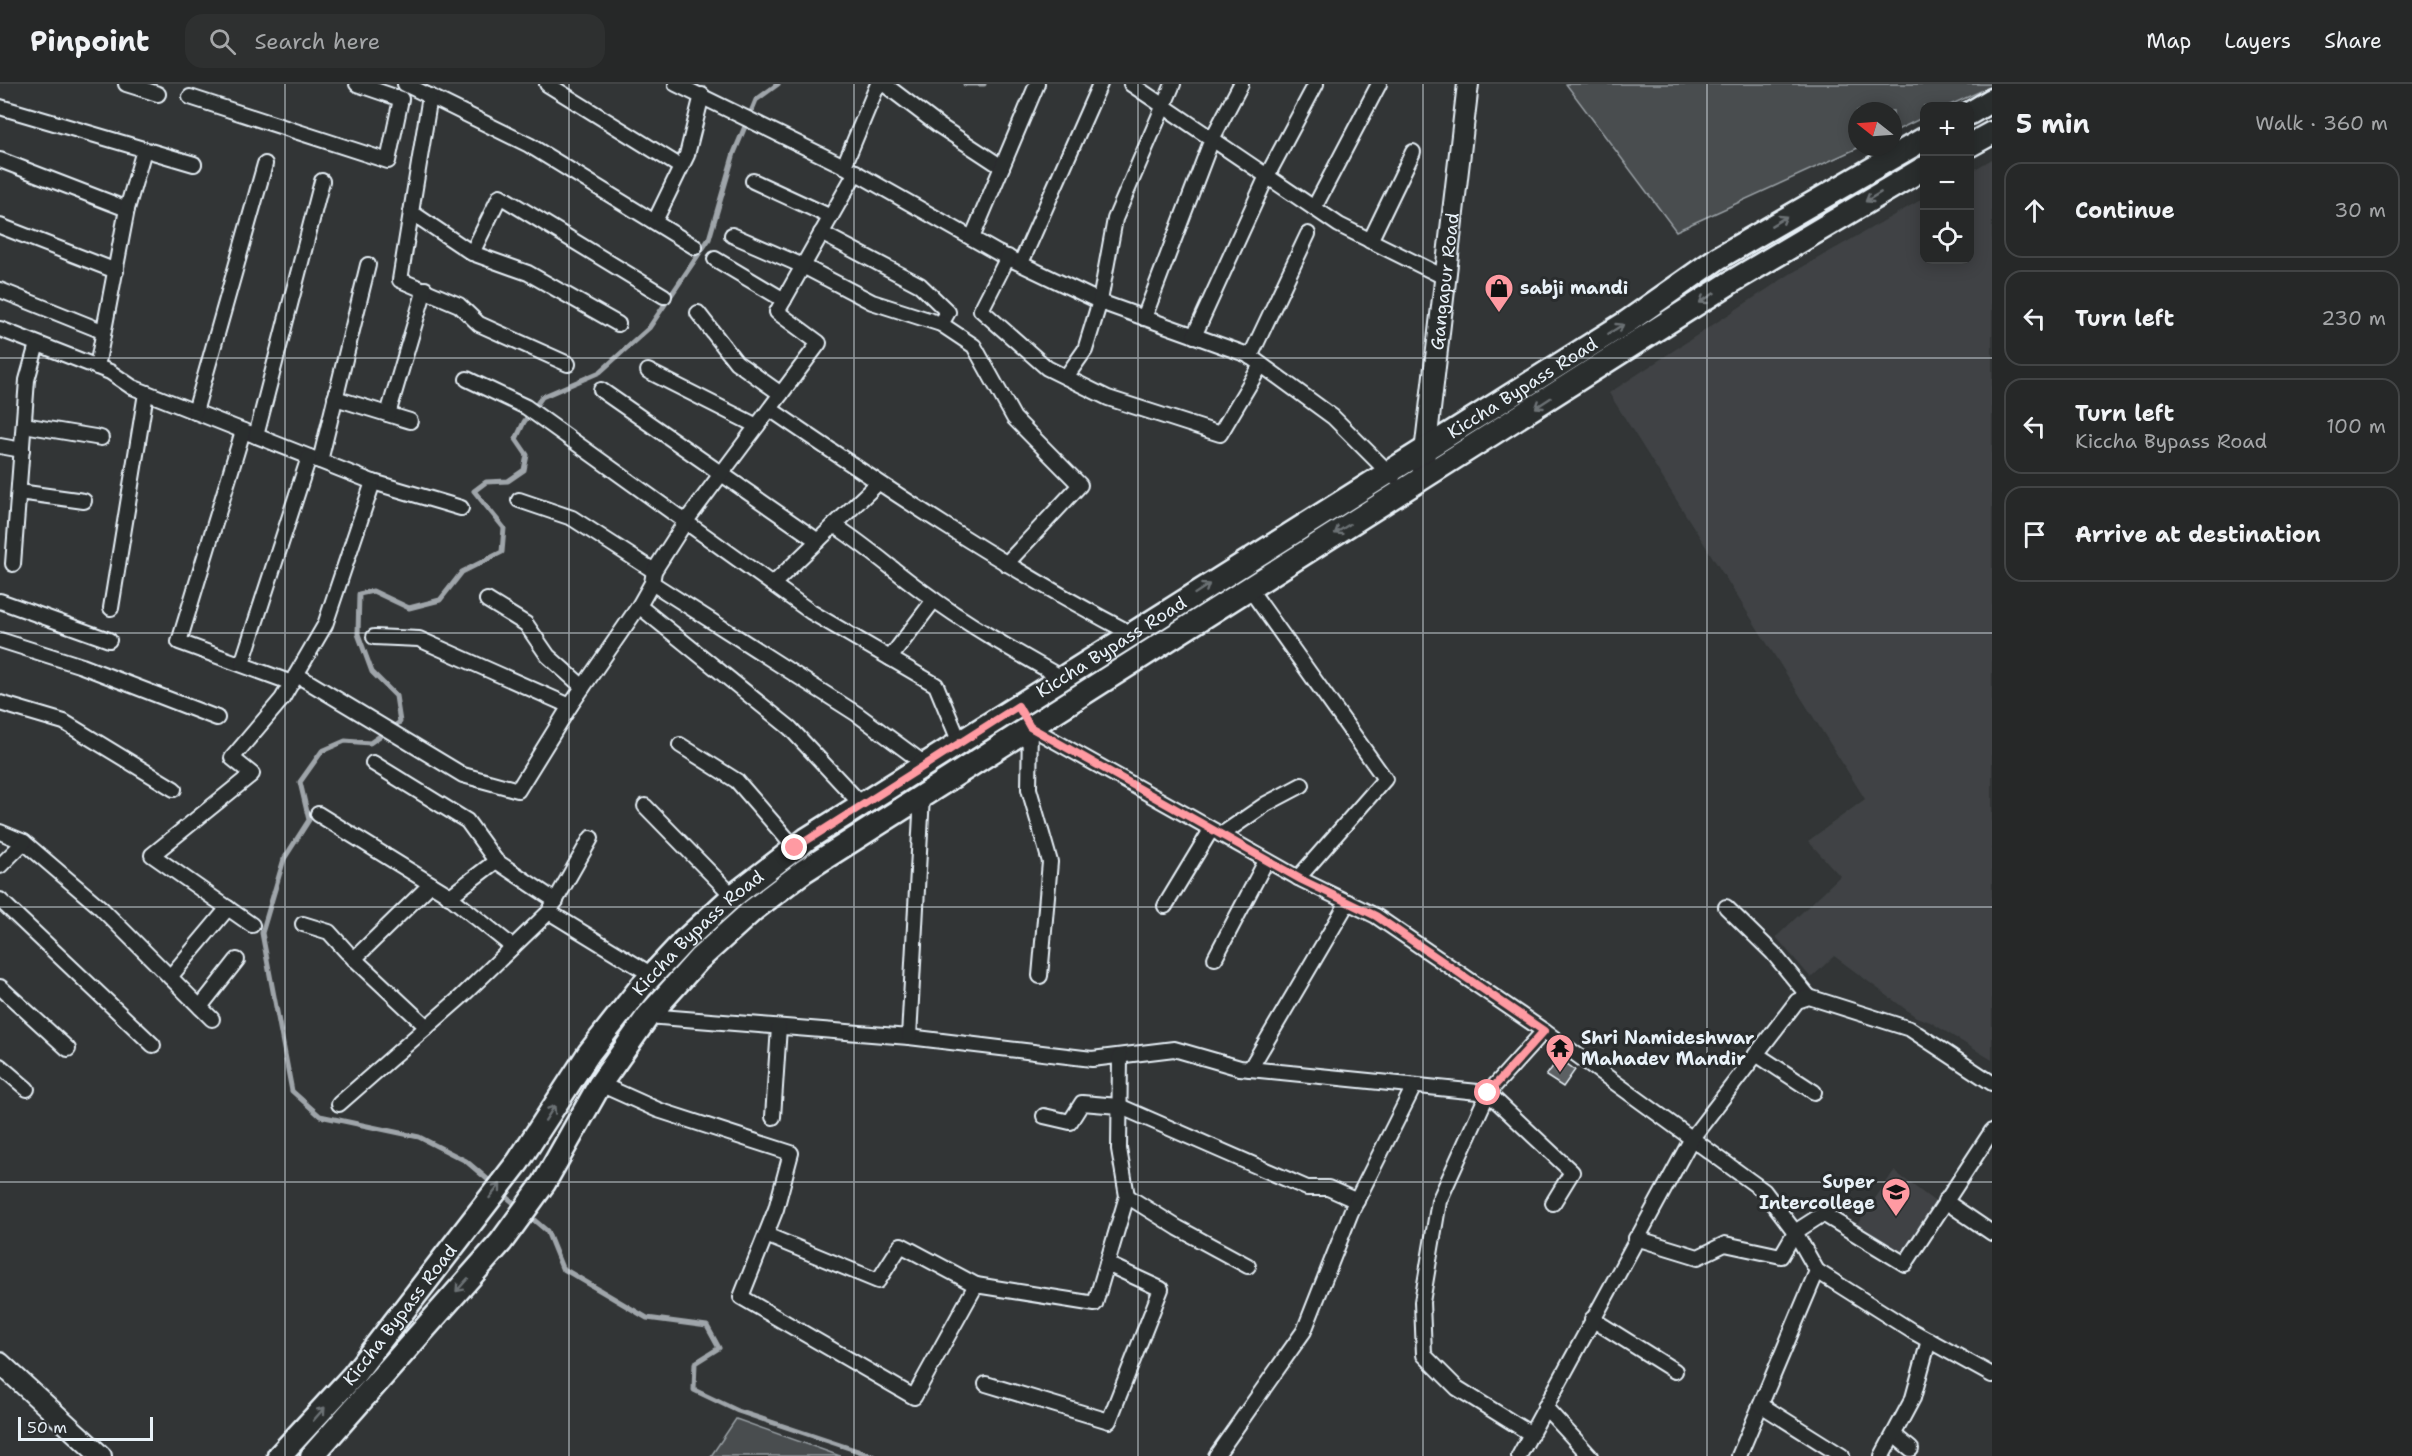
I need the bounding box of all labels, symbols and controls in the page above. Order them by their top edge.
search box [185,14,605,68]
text: Pinpoint [30,22,149,60]
icon: search [206,25,239,58]
text: Search here [254,27,380,56]
text: Map [2146,27,2191,55]
text: Layers [2224,27,2291,55]
text: Share [2324,27,2382,55]
north arrow [1848,102,1902,156]
map controls [1920,102,1974,264]
button: + [1920,102,1974,156]
text: 5 min [2016,106,2090,141]
text: Walk · 360 m [2255,110,2388,136]
button: − [1920,156,1974,210]
one-way arrow [1865,191,1882,203]
icon: ahead [2018,194,2051,227]
text: Continue [2075,196,2175,225]
text: 30 m [2334,197,2386,223]
button: locate [1920,210,1974,264]
street label: Gangapur Road [1425,211,1465,351]
one-way arrow [1770,215,1787,227]
shop icon: sabji mandi [1483,272,1515,314]
place label: sabji mandi [1520,276,1628,300]
one-way arrow [1698,291,1715,304]
icon: left [2018,302,2051,335]
text: Turn left [2075,304,2174,333]
text: 230 m [2321,305,2386,331]
one-way arrow [1607,322,1624,334]
street label: Kiccha Bypass Road [1443,332,1602,444]
one-way arrow [1534,397,1551,410]
text: Turn left [2075,399,2174,428]
icon: left [2018,410,2051,443]
text: 100 m [2326,413,2386,439]
text: Kiccha Bypass Road [2075,428,2267,454]
icon: arrive [2018,518,2051,551]
text: Arrive at destination [2075,520,2321,549]
one-way arrow [1334,523,1351,535]
one-way arrow [1193,582,1210,594]
street label: Kiccha Bypass Road [1032,591,1191,703]
route end [781,834,807,860]
street label: Kiccha Bypass Road [627,865,769,1001]
place label: Shri Namideshwar Mahadev Mandir [1581,1026,1755,1071]
temple icon: Shri Namideshwar Mahadev Mandir [1544,1032,1576,1074]
route start [1474,1079,1500,1105]
one-way arrow [544,1105,556,1122]
place label: Super Intercollege [1759,1170,1875,1215]
school or university icon: Super Intercollege [1880,1176,1912,1218]
one-way arrow [488,1183,501,1199]
street label: Kiccha Bypass Road [338,1239,462,1391]
one-way arrow [455,1278,469,1293]
one-way arrow [312,1407,326,1422]
scale bar [18,1414,153,1442]
text: 50 m [27,1417,67,1438]

